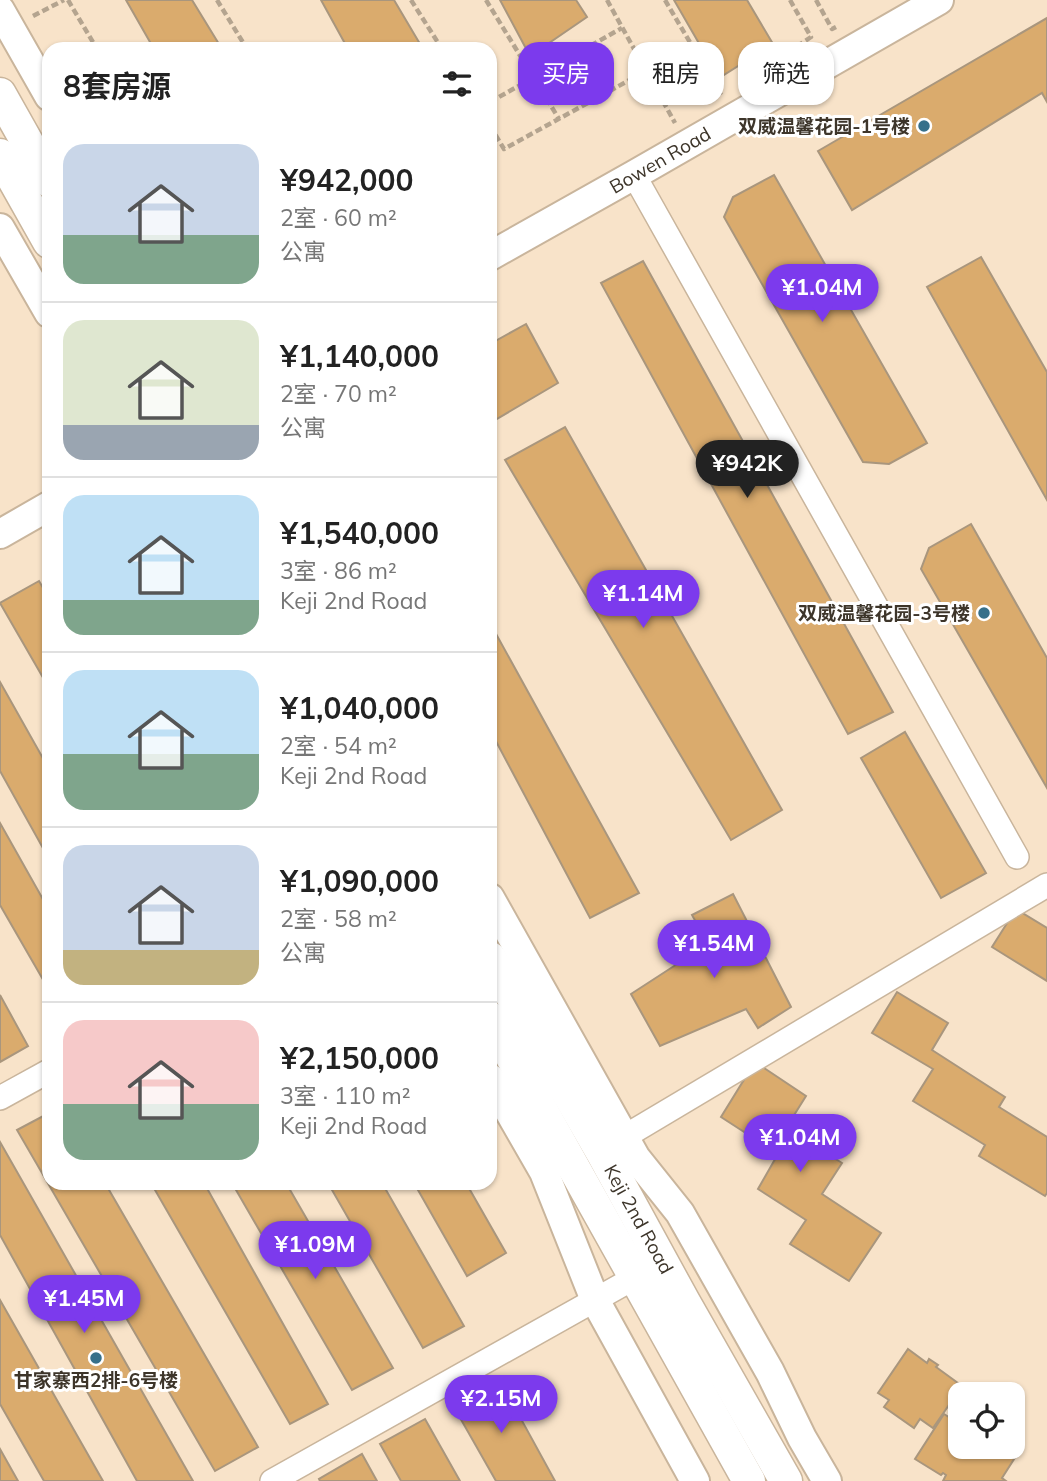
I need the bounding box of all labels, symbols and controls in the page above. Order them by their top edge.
chip: 买房 [518,42,614,105]
chip: 租房 [628,42,724,105]
chip: 筛选 [738,42,834,105]
icon: filters [438,65,476,103]
text: 8套房源 [63,67,171,105]
place label: 双威温馨花园-1号楼 [738,114,910,138]
marker: 双威温馨花园-1号楼 [916,118,932,134]
street label: Bowen Road [605,121,715,199]
text: ¥942,000 [280,161,413,199]
icon: home [119,172,203,256]
text: 2室 · 60 m² [280,203,397,232]
text: 公寓 [280,237,326,266]
pin: ¥1.04M [765,264,879,324]
text: ¥1.04M [782,272,862,301]
text: ¥1,140,000 [280,337,439,375]
icon: home [119,348,203,432]
text: 2室 · 70 m² [280,379,397,408]
text: 公寓 [280,413,326,442]
pin: ¥942K [698,440,796,500]
text: ¥942K [712,448,782,477]
text: ¥1,540,000 [280,514,439,552]
icon: home [119,523,203,607]
text: 3室 · 86 m² [280,556,397,585]
pin: ¥1.14M [586,570,700,630]
text: ¥1.14M [603,578,683,607]
text: Keji 2nd Road [280,586,427,615]
place label: 双威温馨花园-3号楼 [798,601,970,625]
marker: 双威温馨花园-3号楼 [976,605,992,621]
text: ¥1,040,000 [280,689,439,727]
icon: home [119,698,203,782]
text: 2室 · 54 m² [280,731,397,760]
text: Keji 2nd Road [280,761,427,790]
text: ¥1,090,000 [280,862,439,900]
icon: home [119,873,203,957]
text: 2室 · 58 m² [280,904,397,933]
pin: ¥1.54M [657,920,771,980]
text: ¥1.54M [674,928,754,957]
text: 公寓 [280,938,326,967]
text: ¥2,150,000 [280,1039,439,1077]
icon: home [119,1048,203,1132]
text: 3室 · 110 m² [280,1081,410,1110]
text: Keji 2nd Road [280,1111,427,1140]
pin: ¥1.04M [743,1114,857,1174]
text: ¥1.04M [760,1122,840,1151]
street label: Keji 2nd Road [599,1160,679,1278]
pin: ¥1.09M [258,1222,372,1281]
text: ¥1.09M [275,1229,355,1258]
pin: ¥1.45M [27,1276,141,1335]
text: ¥1.45M [44,1283,124,1312]
marker: 甘家寨西2排-6号楼 [88,1350,104,1366]
place label: 甘家寨西2排-6号楼 [14,1368,178,1392]
pin: ¥2.15M [444,1376,558,1435]
map controls [948,1382,1025,1459]
button: locate [948,1382,1025,1459]
text: ¥2.15M [461,1383,541,1412]

